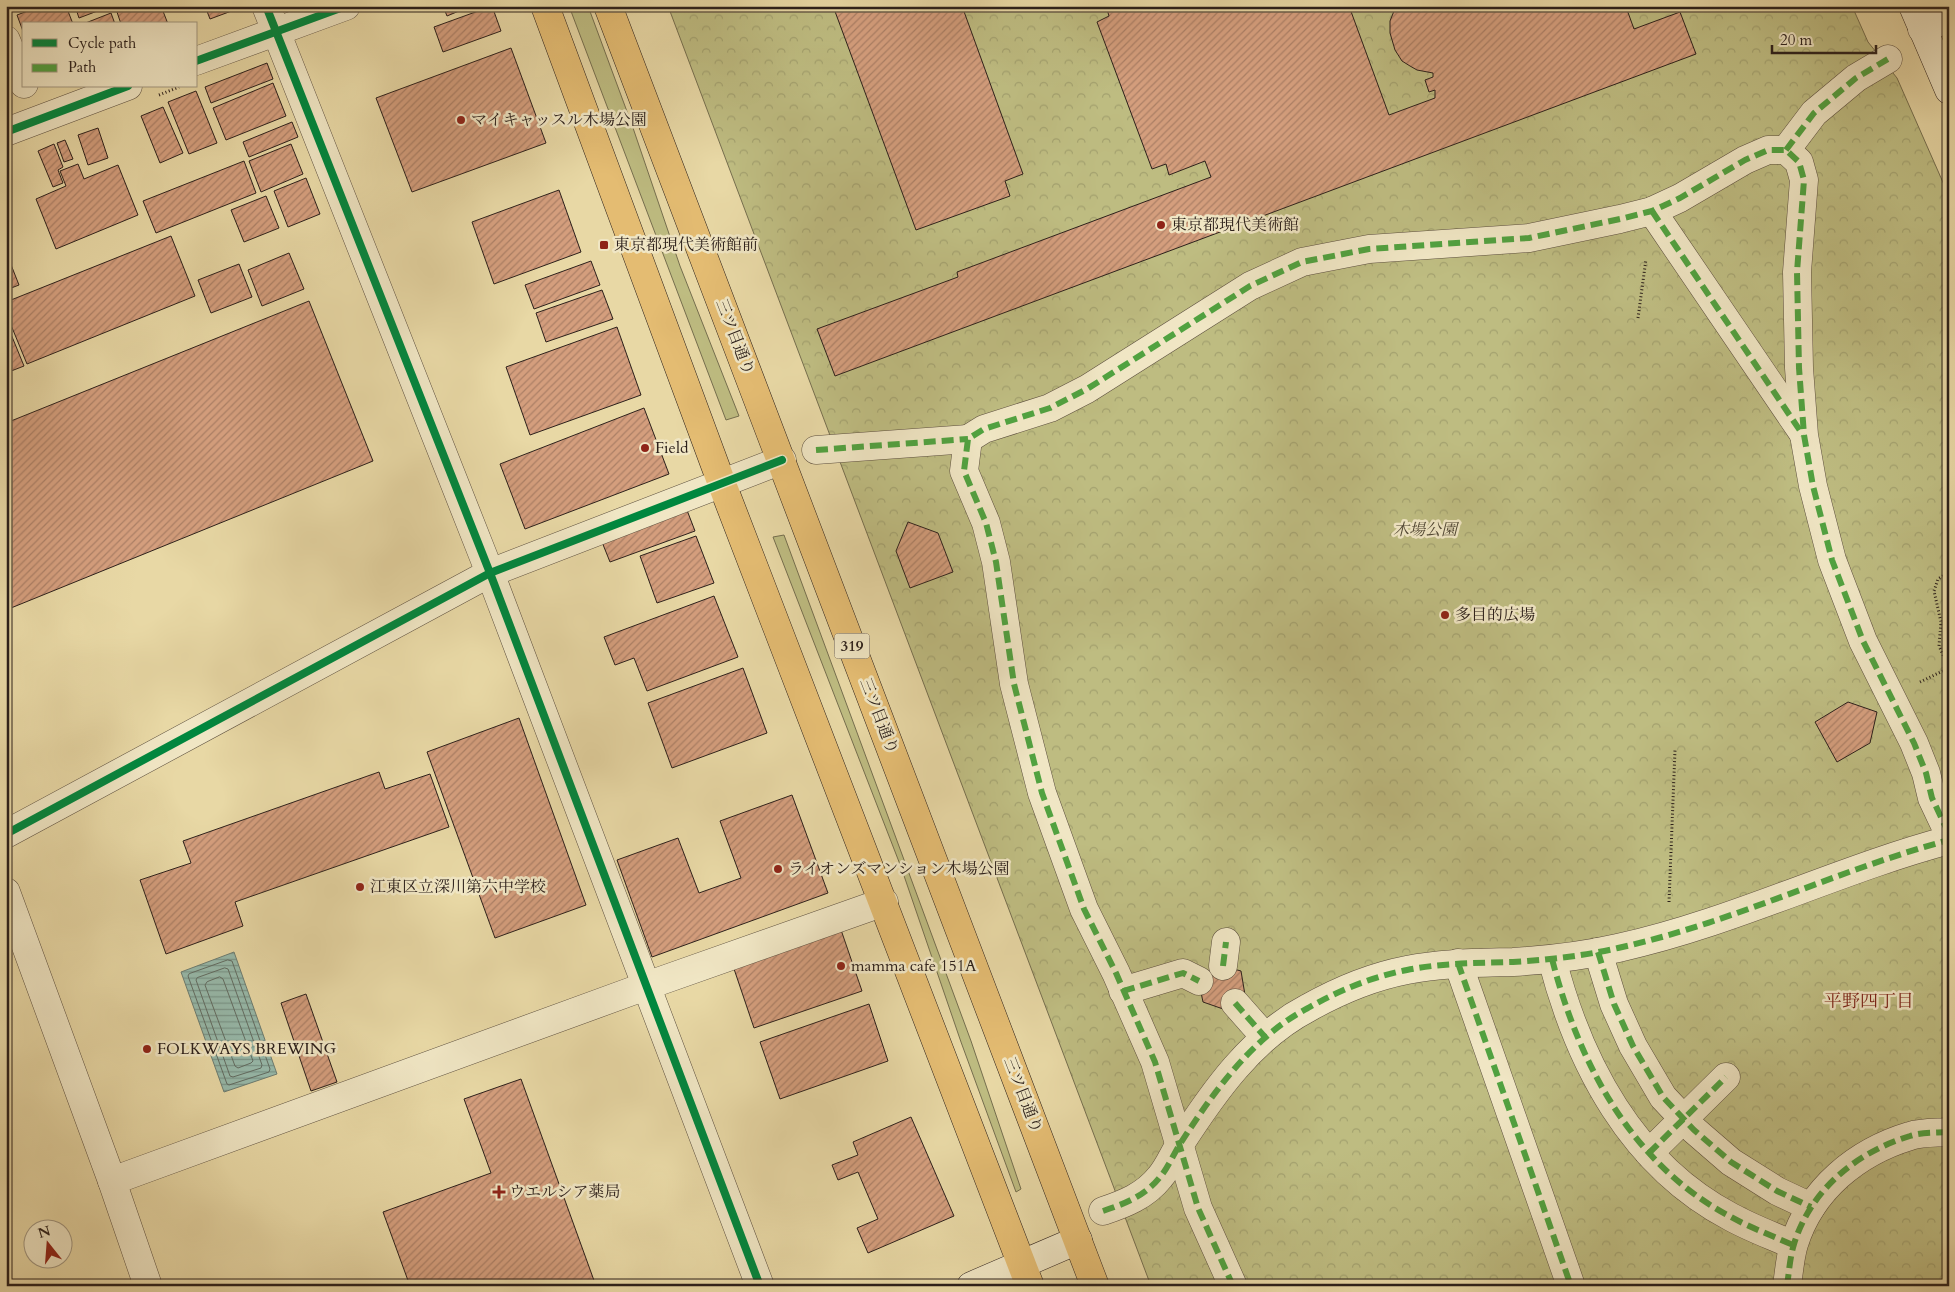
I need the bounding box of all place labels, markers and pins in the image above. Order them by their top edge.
place label: マイキャッスル木場公園 [471,109,647,131]
marker: マイキャッスル木場公園 [455,114,467,126]
place label: 東京都現代美術館 [1171,214,1299,236]
marker: 東京都現代美術館 [1155,219,1167,231]
place label: 東京都現代美術館前 [614,234,758,256]
marker: 東京都現代美術館前 [598,239,610,251]
place label: Field [655,437,689,459]
marker: Field [639,442,651,454]
place label: 多目的広場 [1455,604,1535,626]
marker: 多目的広場 [1439,609,1451,621]
place label: ライオンズマンション木場公園 [788,858,1010,880]
marker: ライオンズマンション木場公園 [772,863,784,875]
place label: 江東区立深川第六中学校 [370,876,546,898]
marker: 江東区立深川第六中学校 [354,881,366,893]
place label: mamma cafe 151A [851,955,977,977]
marker: mamma cafe 151A [835,960,847,972]
place label: FOLKWAYS BREWING [157,1038,336,1060]
marker: FOLKWAYS BREWING [141,1043,153,1055]
place label: ウエルシア薬局 [509,1181,621,1203]
marker: ウエルシア薬局 [493,1186,505,1198]

